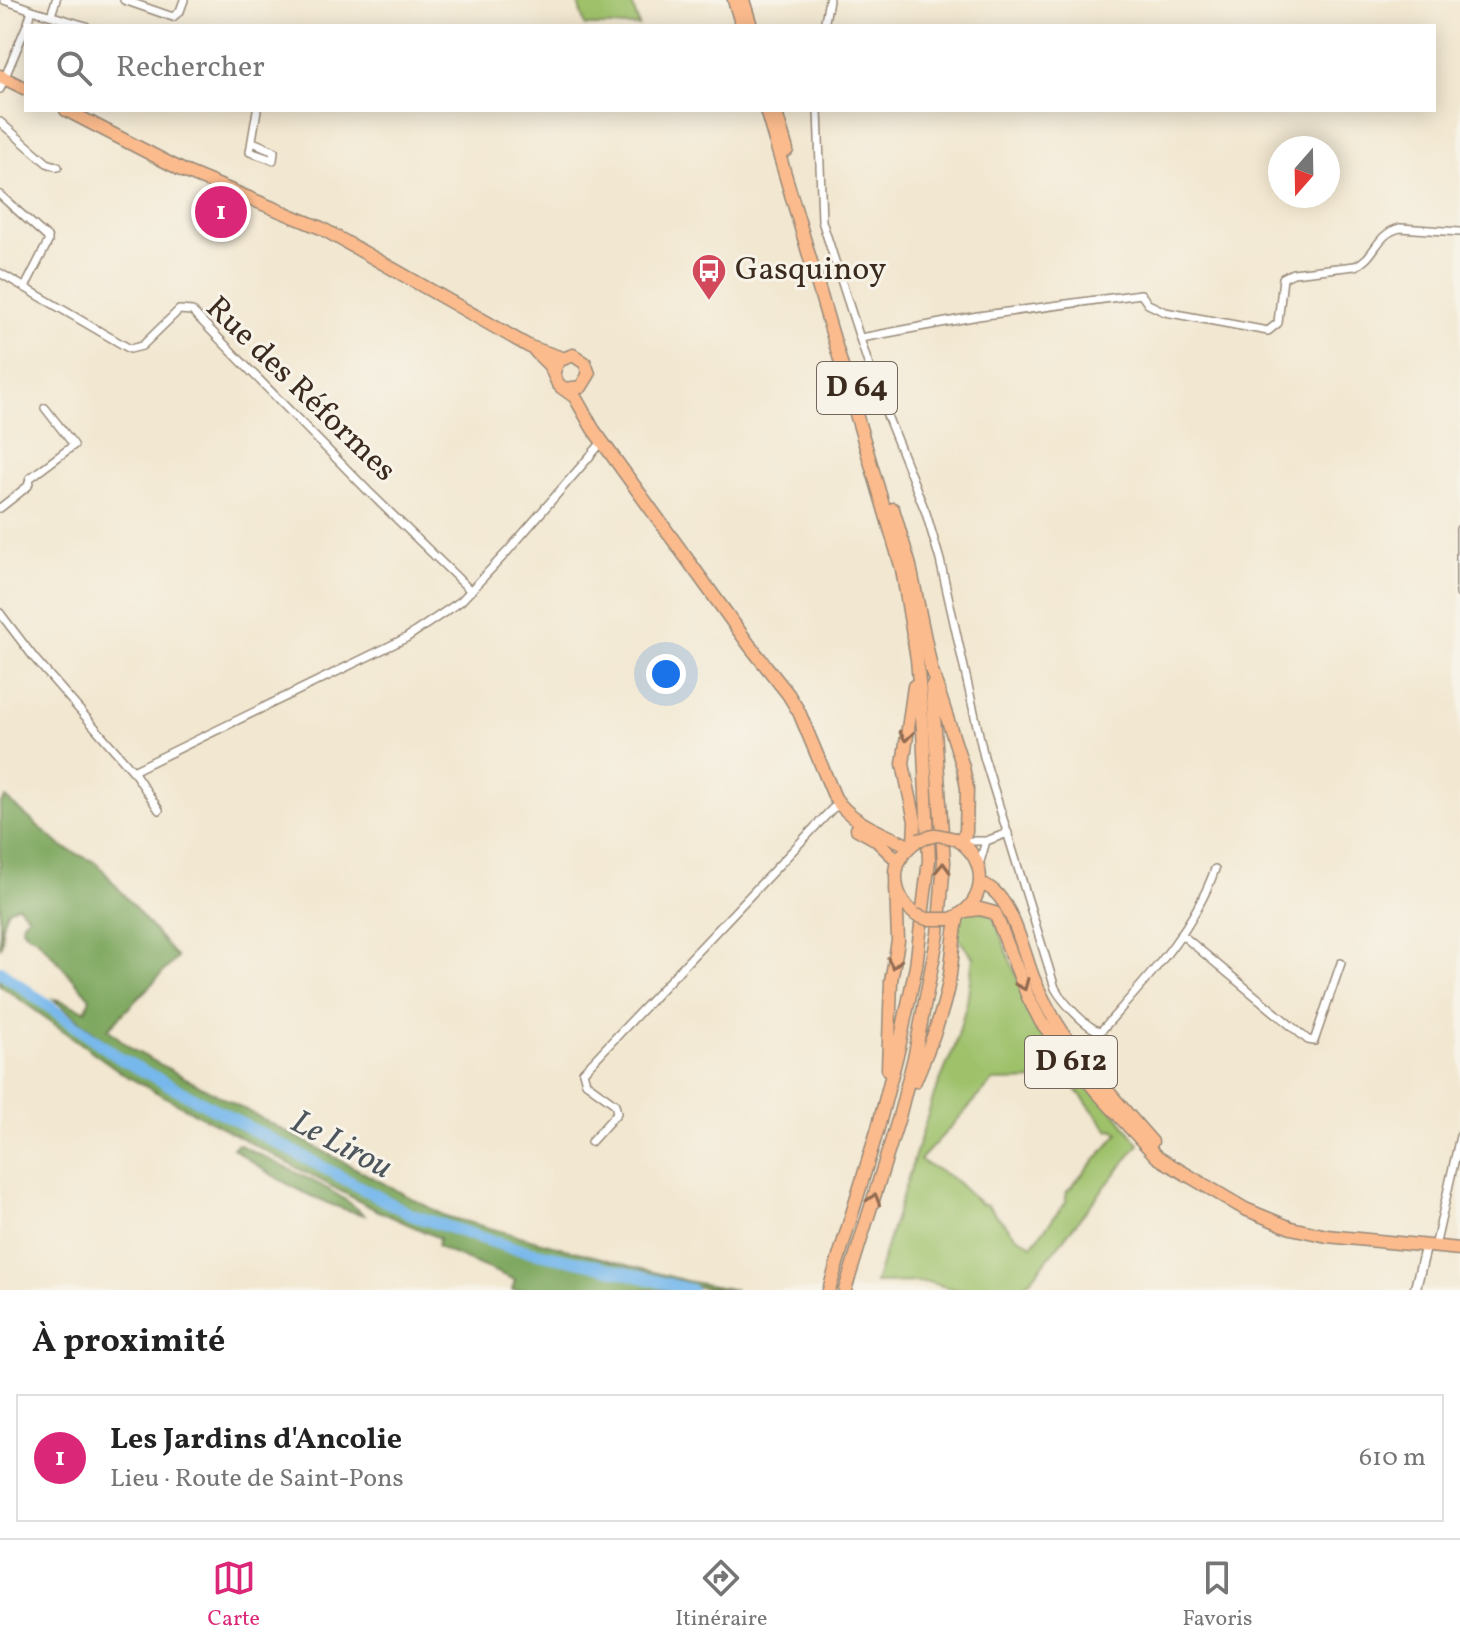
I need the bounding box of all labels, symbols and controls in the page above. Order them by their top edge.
search box [24,24,1436,112]
icon: search [52,46,96,90]
text: Rechercher [116,47,265,89]
north arrow [1268,136,1340,208]
pin: 1 [195,182,247,242]
place label: Gasquinoy [735,249,886,293]
bus stop icon: Gasquinoy [690,252,728,302]
street label: Rue des Réformes [195,287,405,493]
road number: D 64 [817,362,897,414]
your location [646,654,686,694]
one-way arrow [898,730,915,743]
one-way arrow [934,861,952,874]
one-way arrow [886,956,903,970]
one-way arrow [1013,977,1029,991]
road number: D 612 [1025,1036,1117,1088]
water label: Le Lirou [282,1100,400,1192]
one-way arrow [865,1193,881,1207]
text: À proximité [32,1319,225,1366]
text: Les Jardins d'Ancolie [110,1419,402,1461]
text: 1 [55,1440,65,1476]
text: 610 m [1359,1440,1426,1476]
text: Lieu · Route de Saint-Pons [110,1461,404,1497]
tab: Carte [208,1556,260,1635]
tab: Itinéraire [675,1556,767,1635]
tab: Favoris [1183,1556,1252,1635]

